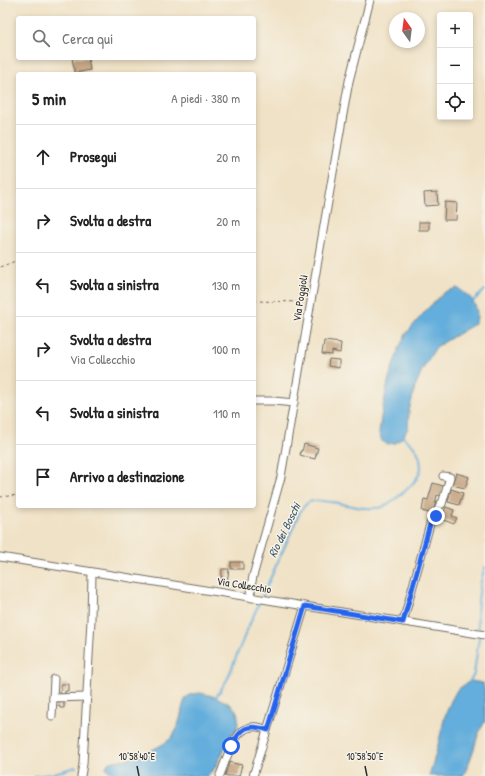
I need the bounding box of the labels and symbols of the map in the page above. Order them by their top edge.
north arrow [389,12,425,48]
street label: Via Poggioli [289,274,311,322]
water label: Rio dei Boschi [264,499,305,560]
route end [427,507,445,525]
street label: Via Collecchio [216,574,273,596]
route start [222,737,240,755]
text: 10°58'40"E [119,750,156,763]
text: 10°58'50"E [347,750,384,763]

